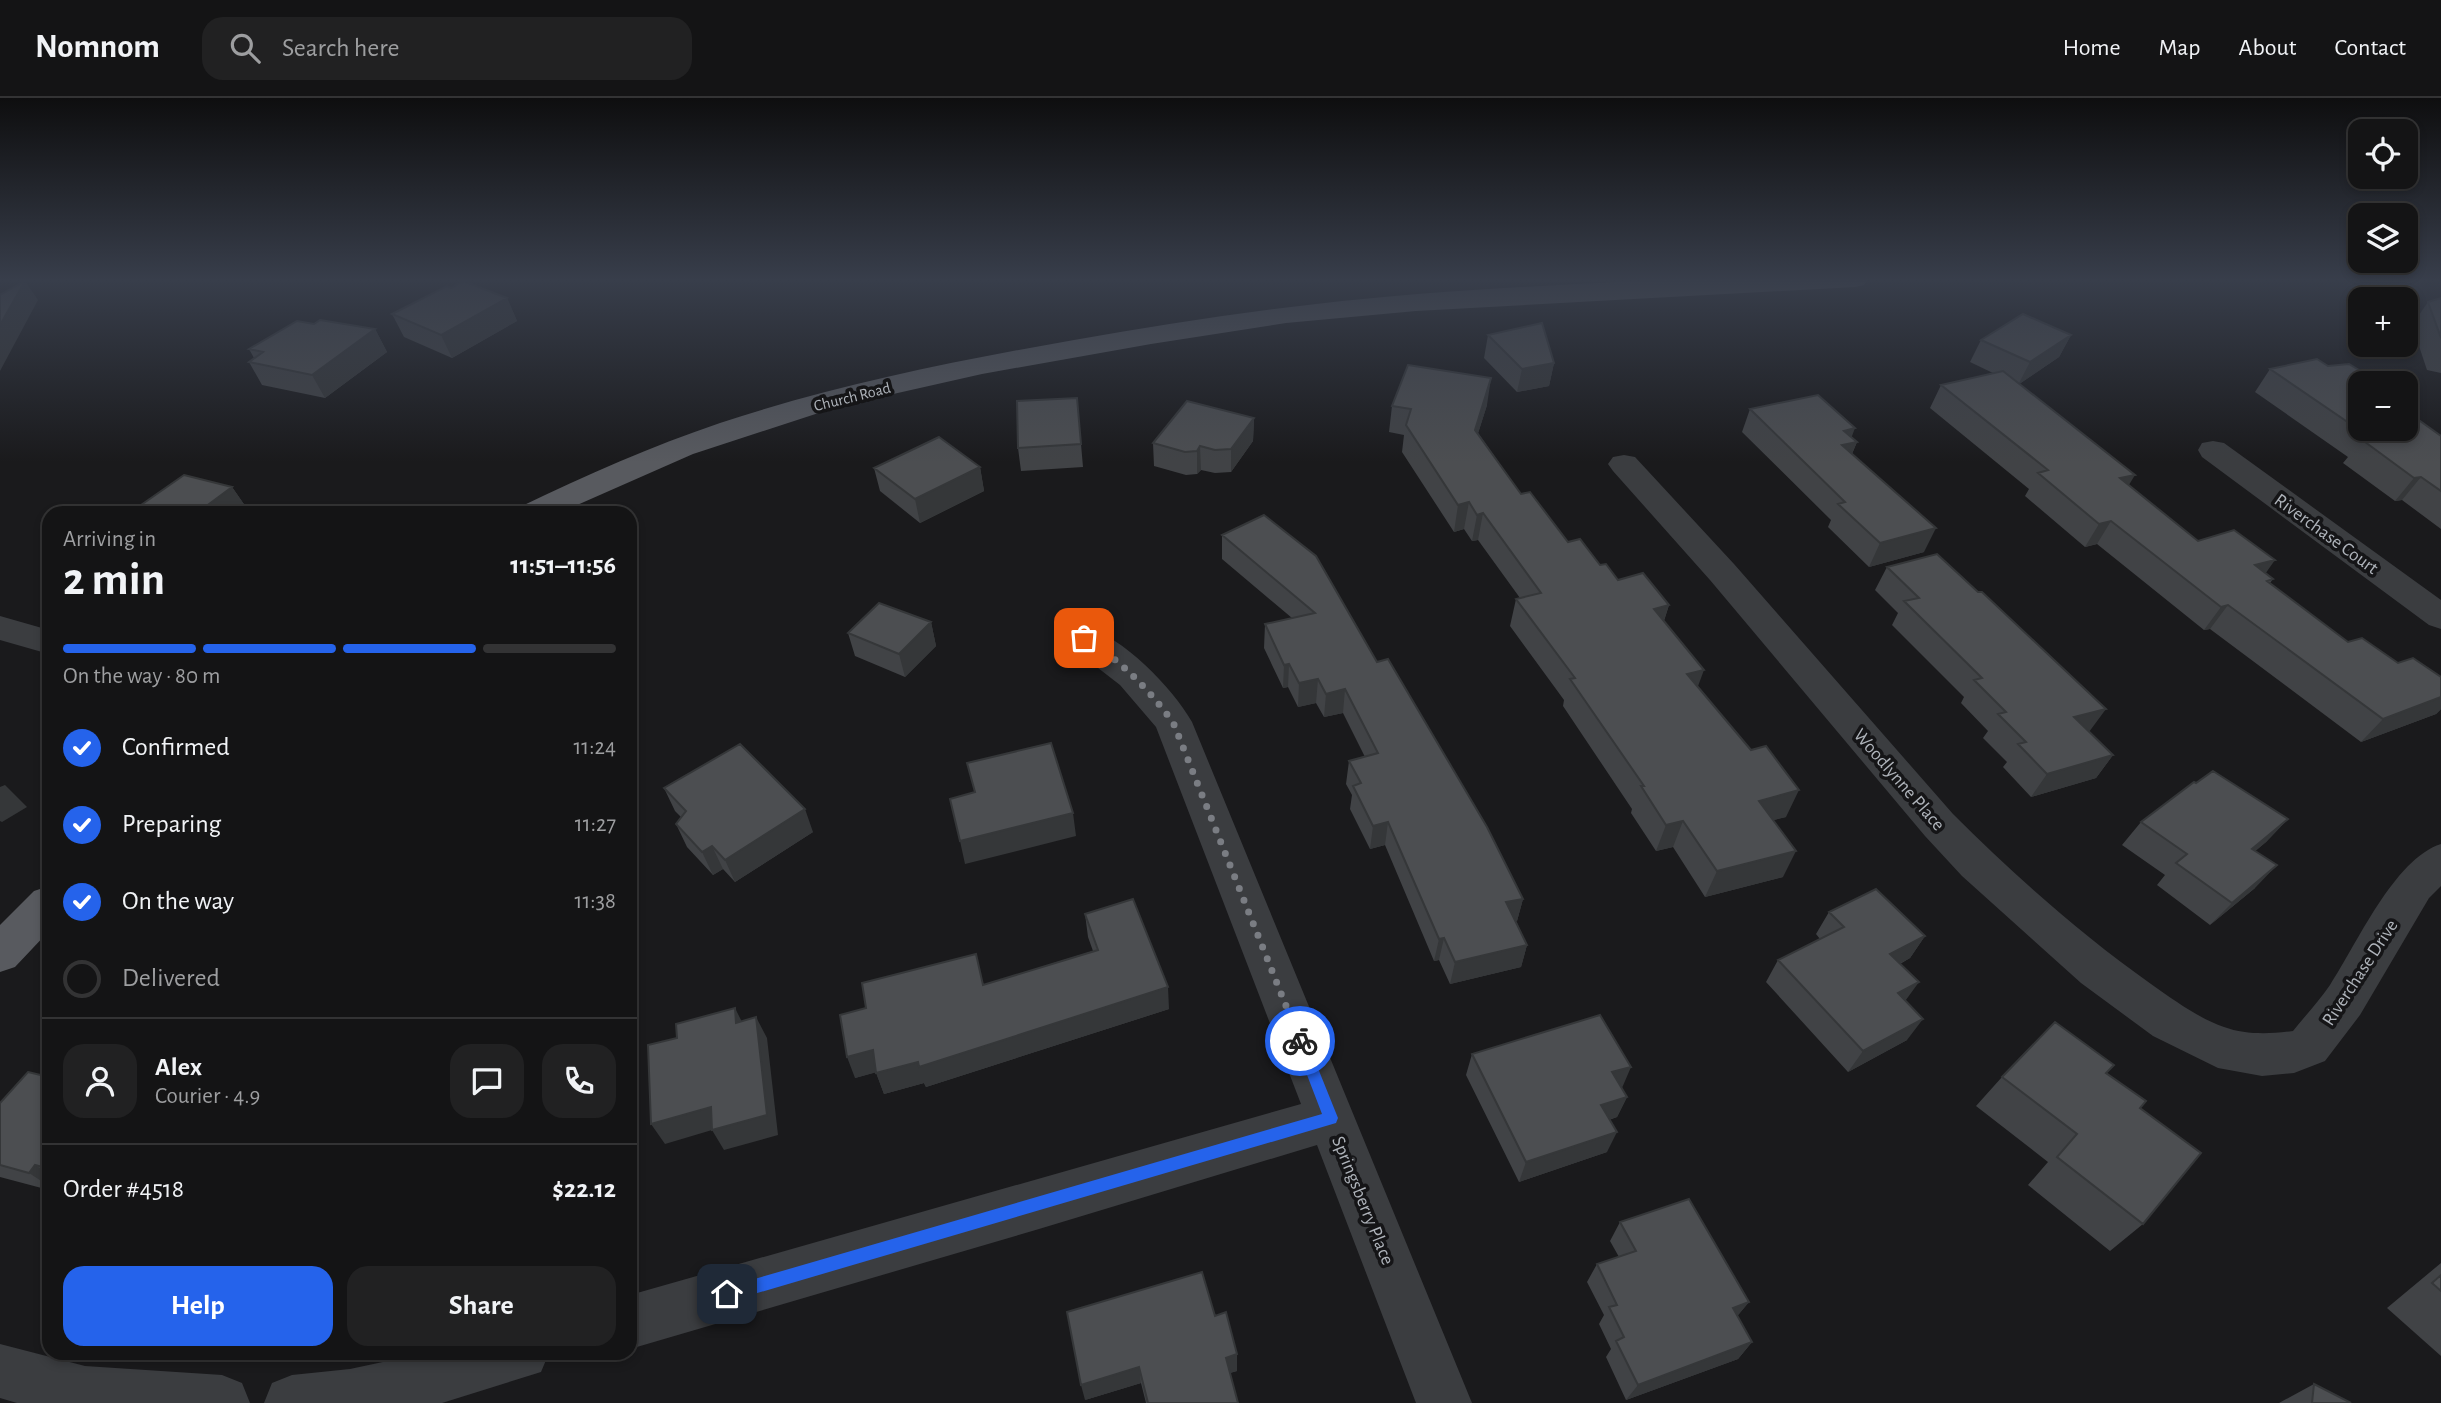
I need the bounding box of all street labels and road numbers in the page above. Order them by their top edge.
street label: Church Road [812,380,892,414]
street label: Riverchase Court [2271,490,2382,578]
street label: Woodlynne Place [1850,725,1948,835]
street label: Riverchase Drive [2319,916,2402,1029]
street label: Springsberry Place [1328,1134,1397,1268]

